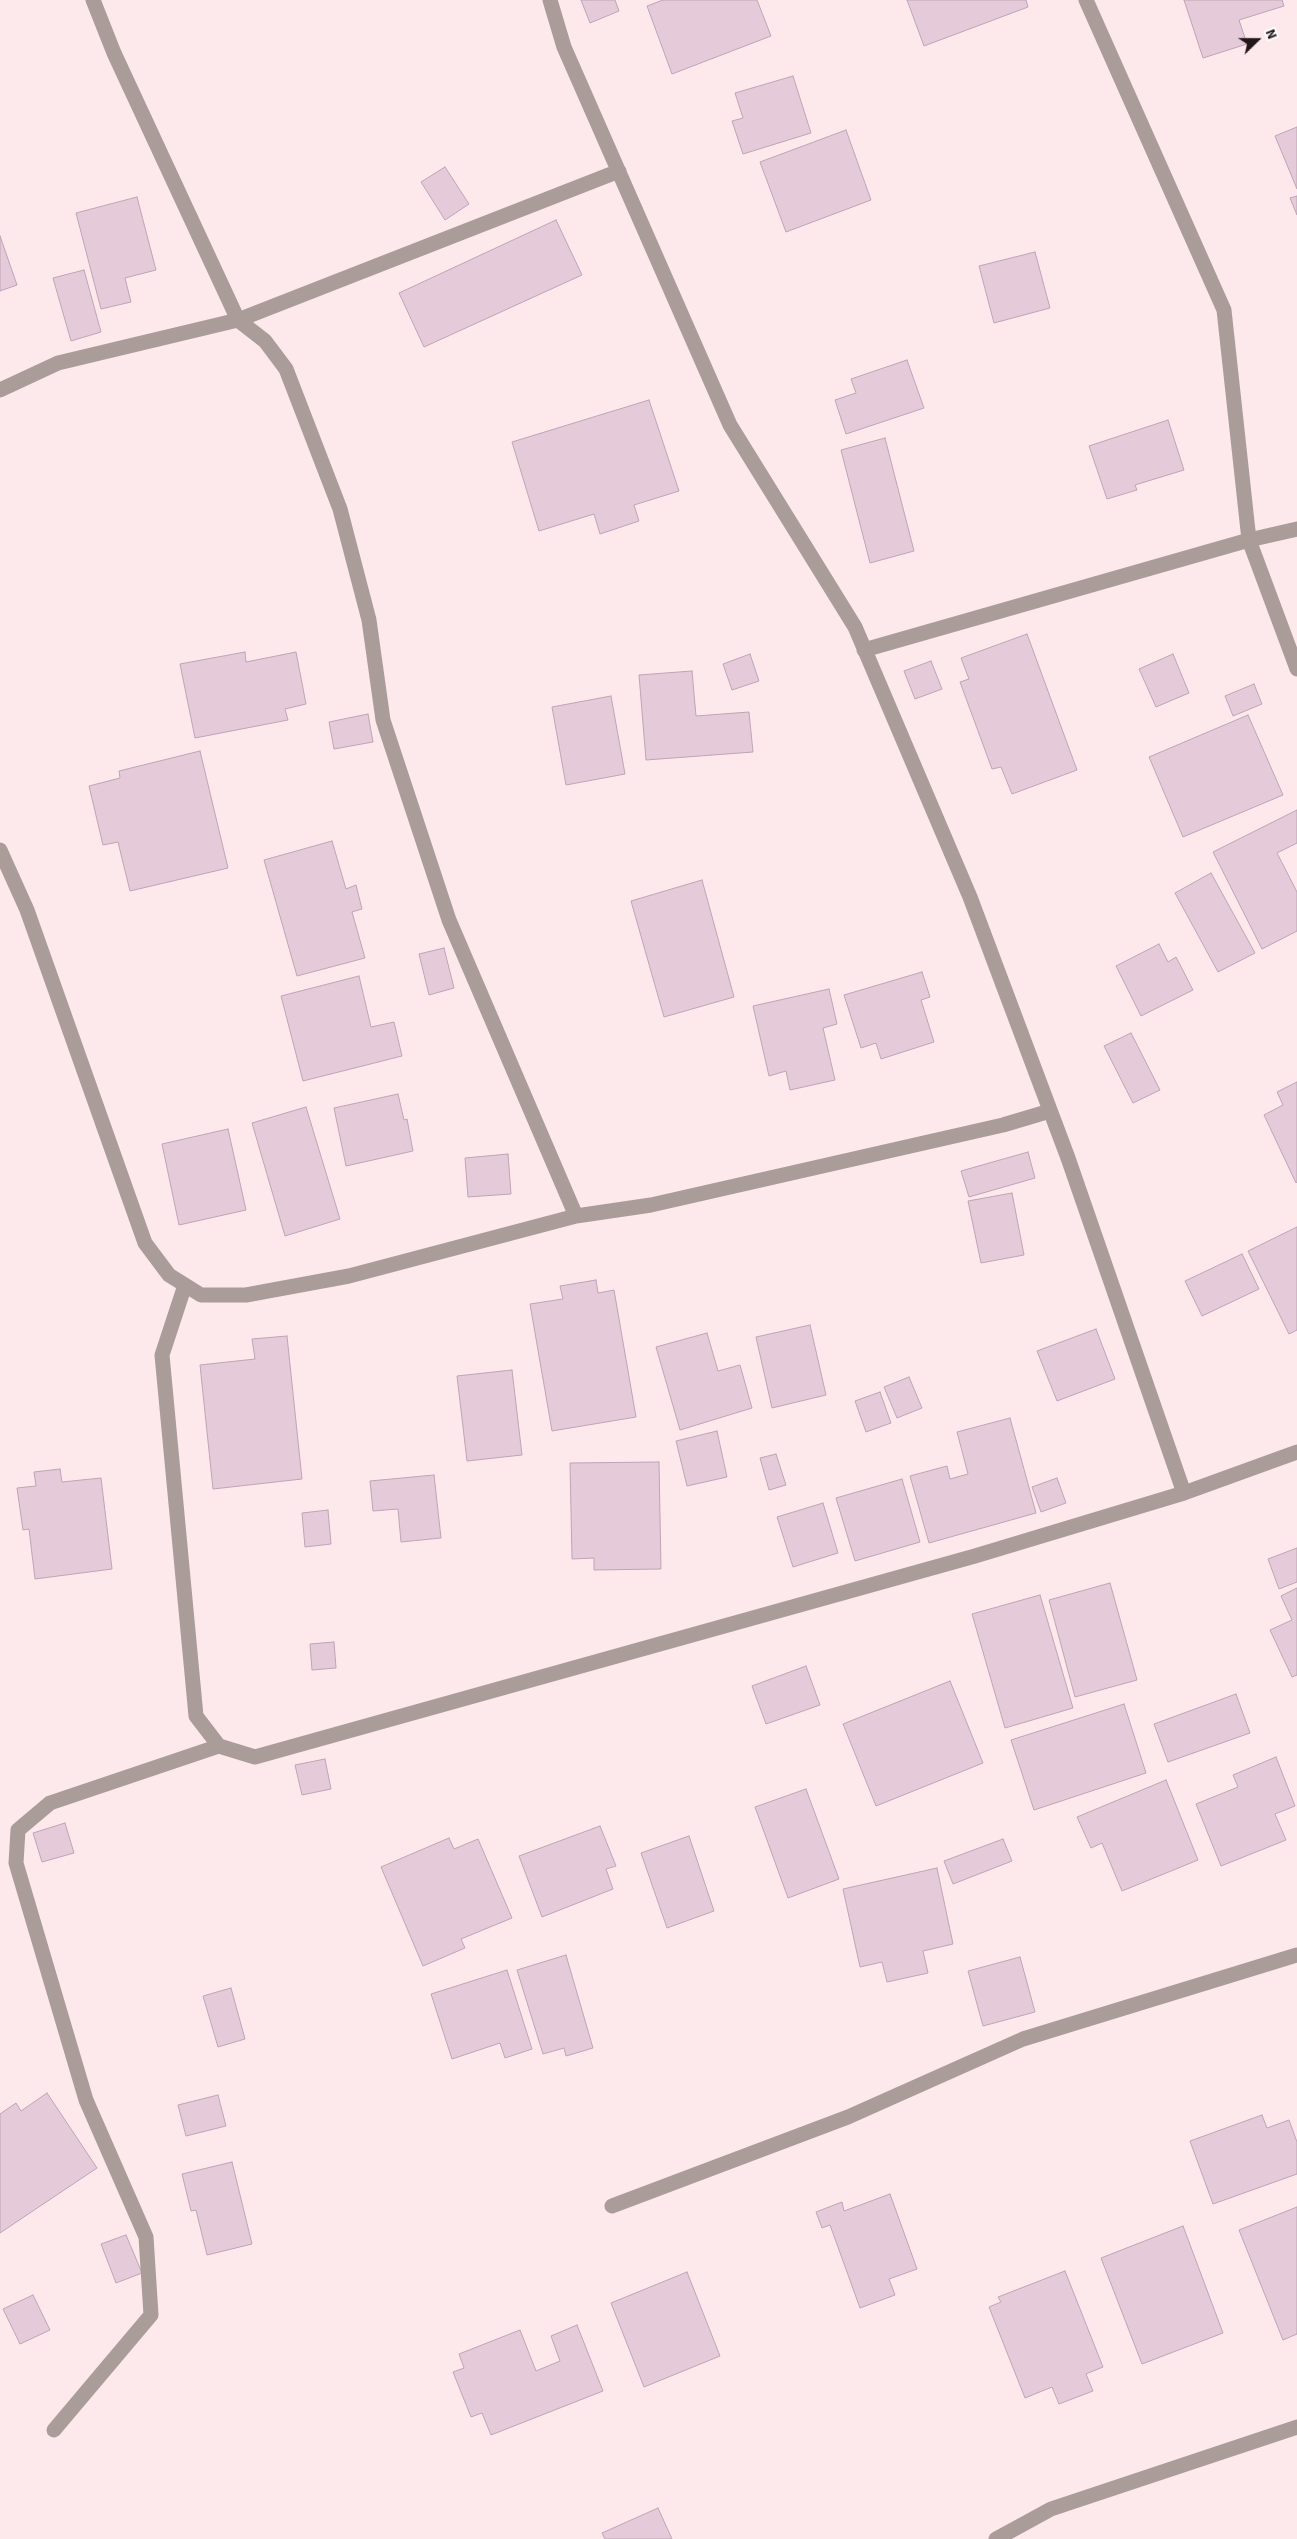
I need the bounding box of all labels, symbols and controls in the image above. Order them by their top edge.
north arrow [1232,15,1282,65]
text: N [1260,26,1282,42]

